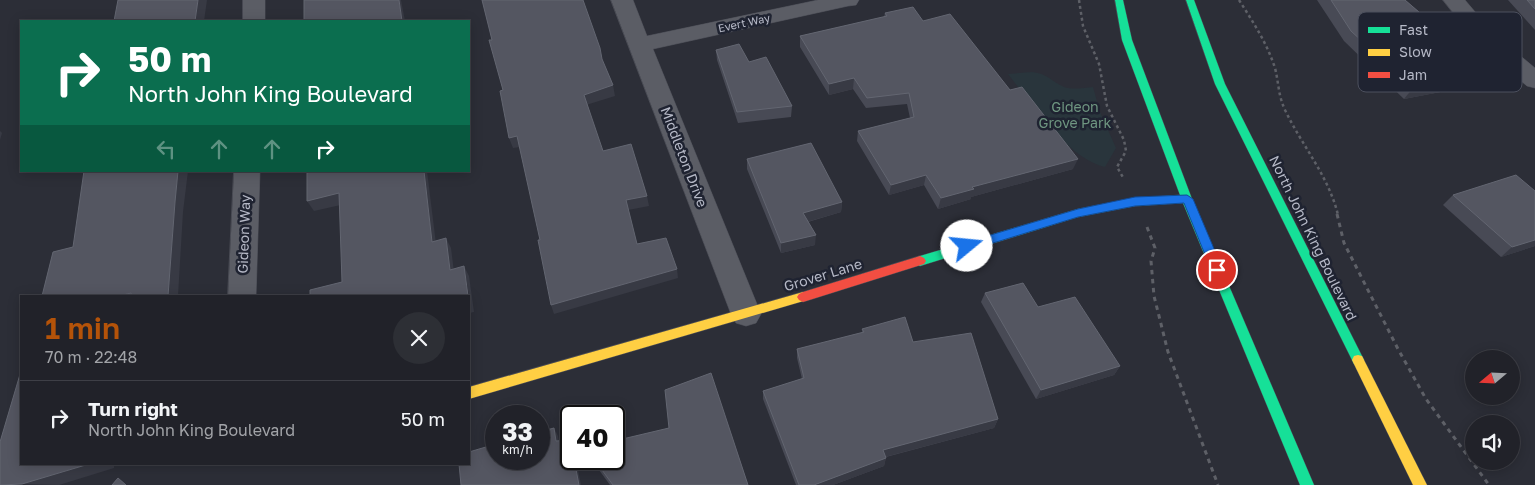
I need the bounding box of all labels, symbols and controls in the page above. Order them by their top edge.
street label: Evert Way [717,11,771,34]
legend [1358,12,1522,92]
text: Fast [1399,21,1428,38]
text: 50 m [128,38,211,80]
icon: right [45,40,110,105]
text: Slow [1399,43,1432,60]
text: Jam [1399,66,1427,83]
text: North John King Boulevard [128,80,413,107]
park label: Gideon Grove Park [1039,98,1111,131]
street label: Middleton Drive [657,104,711,209]
icon: left [152,135,180,163]
icon: ahead [205,135,233,163]
icon: ahead [258,135,286,163]
icon: right [311,135,339,163]
street label: North John King Boulevard [1266,153,1361,323]
street label: Gideon Way [234,194,253,274]
position arrow [940,219,992,271]
pin [1196,249,1238,291]
street label: Grover Lane [782,255,864,294]
icon: arrive [1203,256,1231,284]
text: 1 min [45,310,120,346]
button: close [393,312,445,364]
text: 70 m · 22:48 [45,347,137,367]
north arrow [1465,350,1520,405]
map controls [1465,350,1520,470]
text: Turn right [88,397,178,420]
icon: right [45,404,73,432]
speed limit sign: 40 [560,405,625,470]
text: 50 m [401,407,445,430]
button: sound [1465,415,1520,470]
text: 33 [502,416,533,447]
text: North John King Boulevard [88,420,295,440]
text: km/h [502,442,533,457]

